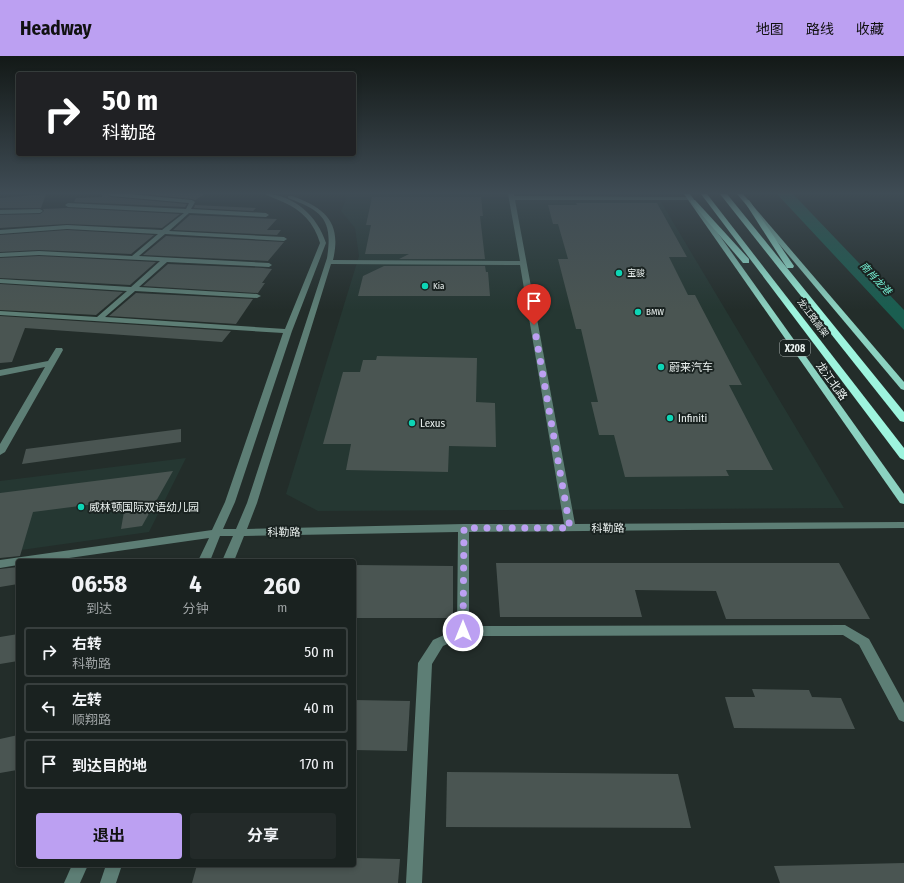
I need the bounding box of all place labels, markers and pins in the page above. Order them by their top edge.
marker: 宝骏 [614,268,624,278]
place label: 宝骏 [627,268,645,278]
marker: Kia [420,281,430,291]
place label: Kia [433,281,445,291]
pin [517,284,551,325]
marker: BMW [633,307,643,317]
place label: BMW [646,307,664,317]
place label: 蔚来汽车 [669,361,713,374]
marker: 蔚来汽车 [656,362,666,372]
place label: Infiniti [678,412,708,425]
marker: Infiniti [665,413,675,423]
place label: Lexus [420,417,445,430]
marker: Lexus [407,418,417,428]
place label: 威林顿国际双语幼儿园 [89,501,199,514]
marker: 威林顿国际双语幼儿园 [76,502,86,512]

